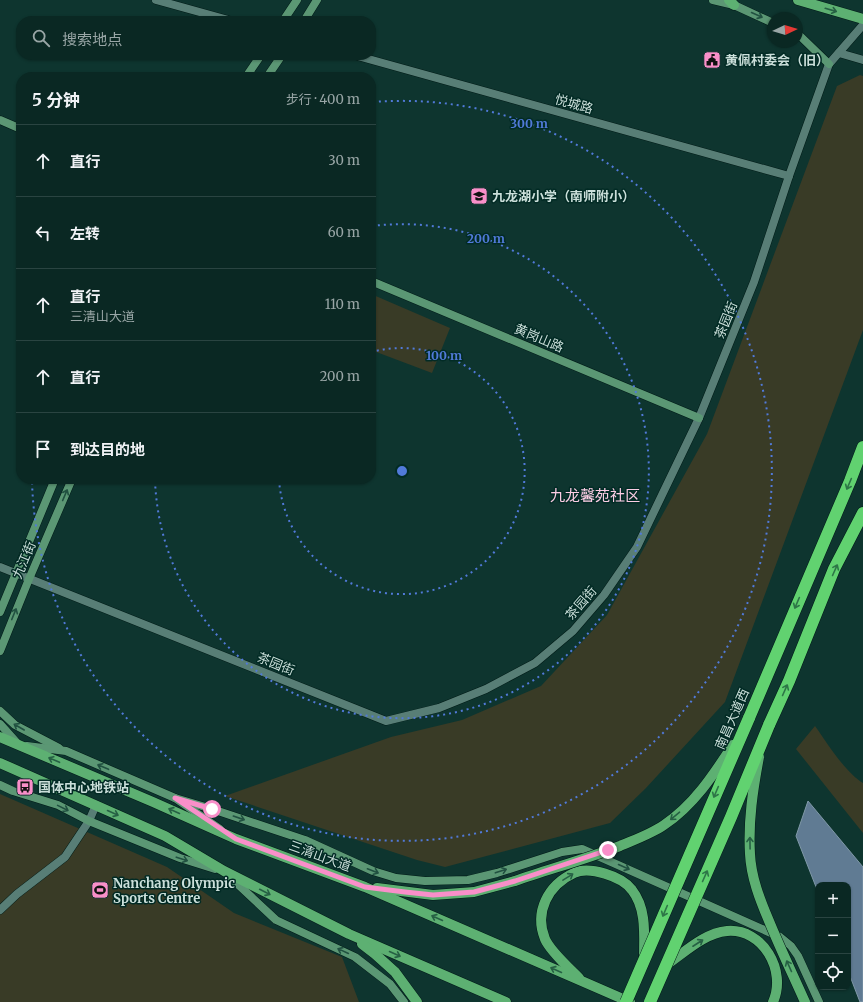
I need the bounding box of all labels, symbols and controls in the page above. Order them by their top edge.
one-way arrow [824,7,837,14]
one-way arrow [750,12,762,19]
north arrow [767,12,803,48]
search box [16,16,376,60]
icon: search [30,27,52,49]
text: 搜索地点 [62,30,122,49]
public building icon: 黄佩村委会（旧） [702,50,722,70]
place label: 黄佩村委会（旧） [725,52,829,69]
text: 5 分钟 [32,89,80,111]
street label: 悦城路 [553,90,595,118]
text: 步行 · 400 m [286,91,360,108]
text: 300 m [510,116,548,131]
icon: ahead [32,150,54,172]
text: 直行 [70,152,100,171]
text: 30 m [328,152,360,169]
school or university icon: 九龙湖小学（南师附小） [469,186,489,206]
place label: 九龙湖小学（南师附小） [492,188,635,205]
icon: left [32,222,54,244]
text: 左转 [70,224,100,243]
text: 60 m [328,224,360,241]
text: 200 m [467,231,505,246]
text: 直行 [70,287,100,306]
icon: ahead [32,294,54,316]
text: 110 m [325,296,360,313]
street label: 茶园街 [711,299,741,341]
text: 三清山大道 [70,308,135,325]
street label: 黄岗山路 [512,320,566,356]
text: 100 m [426,348,462,363]
icon: ahead [32,366,54,388]
text: 直行 [70,368,100,387]
text: 200 m [320,368,360,385]
icon: arrive [32,438,54,460]
text: 到达目的地 [70,440,145,459]
centre of rings [395,464,409,478]
one-way arrow [844,477,852,489]
district label: 九龙馨苑社区 [550,486,640,505]
one-way arrow [62,489,69,501]
street label: 九江街 [9,539,39,581]
one-way arrow [831,564,839,576]
street label: 茶园街 [562,583,600,623]
one-way arrow [793,597,801,609]
one-way arrow [11,609,19,621]
street label: 茶园街 [255,649,297,679]
one-way arrow [782,684,789,696]
street label: 南昌大道西 [711,686,753,752]
one-way arrow [13,722,25,730]
one-way arrow [49,756,61,763]
one-way arrow [98,763,110,771]
bus stop icon: 国体中心地铁站 [15,777,35,797]
place label: 国体中心地铁站 [38,779,129,796]
one-way arrow [712,785,719,797]
route start [203,800,221,818]
one-way arrow [57,805,69,812]
one-way arrow [168,807,180,814]
one-way arrow [106,810,118,817]
one-way arrow [669,812,680,821]
one-way arrow [233,815,246,822]
street label: 三清山大道 [287,837,353,875]
one-way arrow [746,837,753,850]
route end [599,841,617,859]
one-way arrow [176,856,189,863]
one-way arrow [617,864,629,872]
one-way arrow [367,867,379,875]
one-way arrow [494,867,507,874]
one-way arrow [702,871,709,883]
one-way arrow [562,873,573,881]
place label: Nanchang Olympic Sports Centre [113,875,235,907]
sports icon: Nanchang Olympic Sports Centre [90,880,110,900]
map controls [815,882,851,990]
button: + [815,882,851,918]
one-way arrow [259,889,271,896]
one-way arrow [660,905,668,917]
one-way arrow [431,914,443,921]
button: − [815,918,851,954]
one-way arrow [692,939,703,947]
one-way arrow [337,947,349,954]
one-way arrow [389,951,401,958]
button: locate [815,954,851,990]
one-way arrow [785,961,792,973]
one-way arrow [550,966,562,973]

